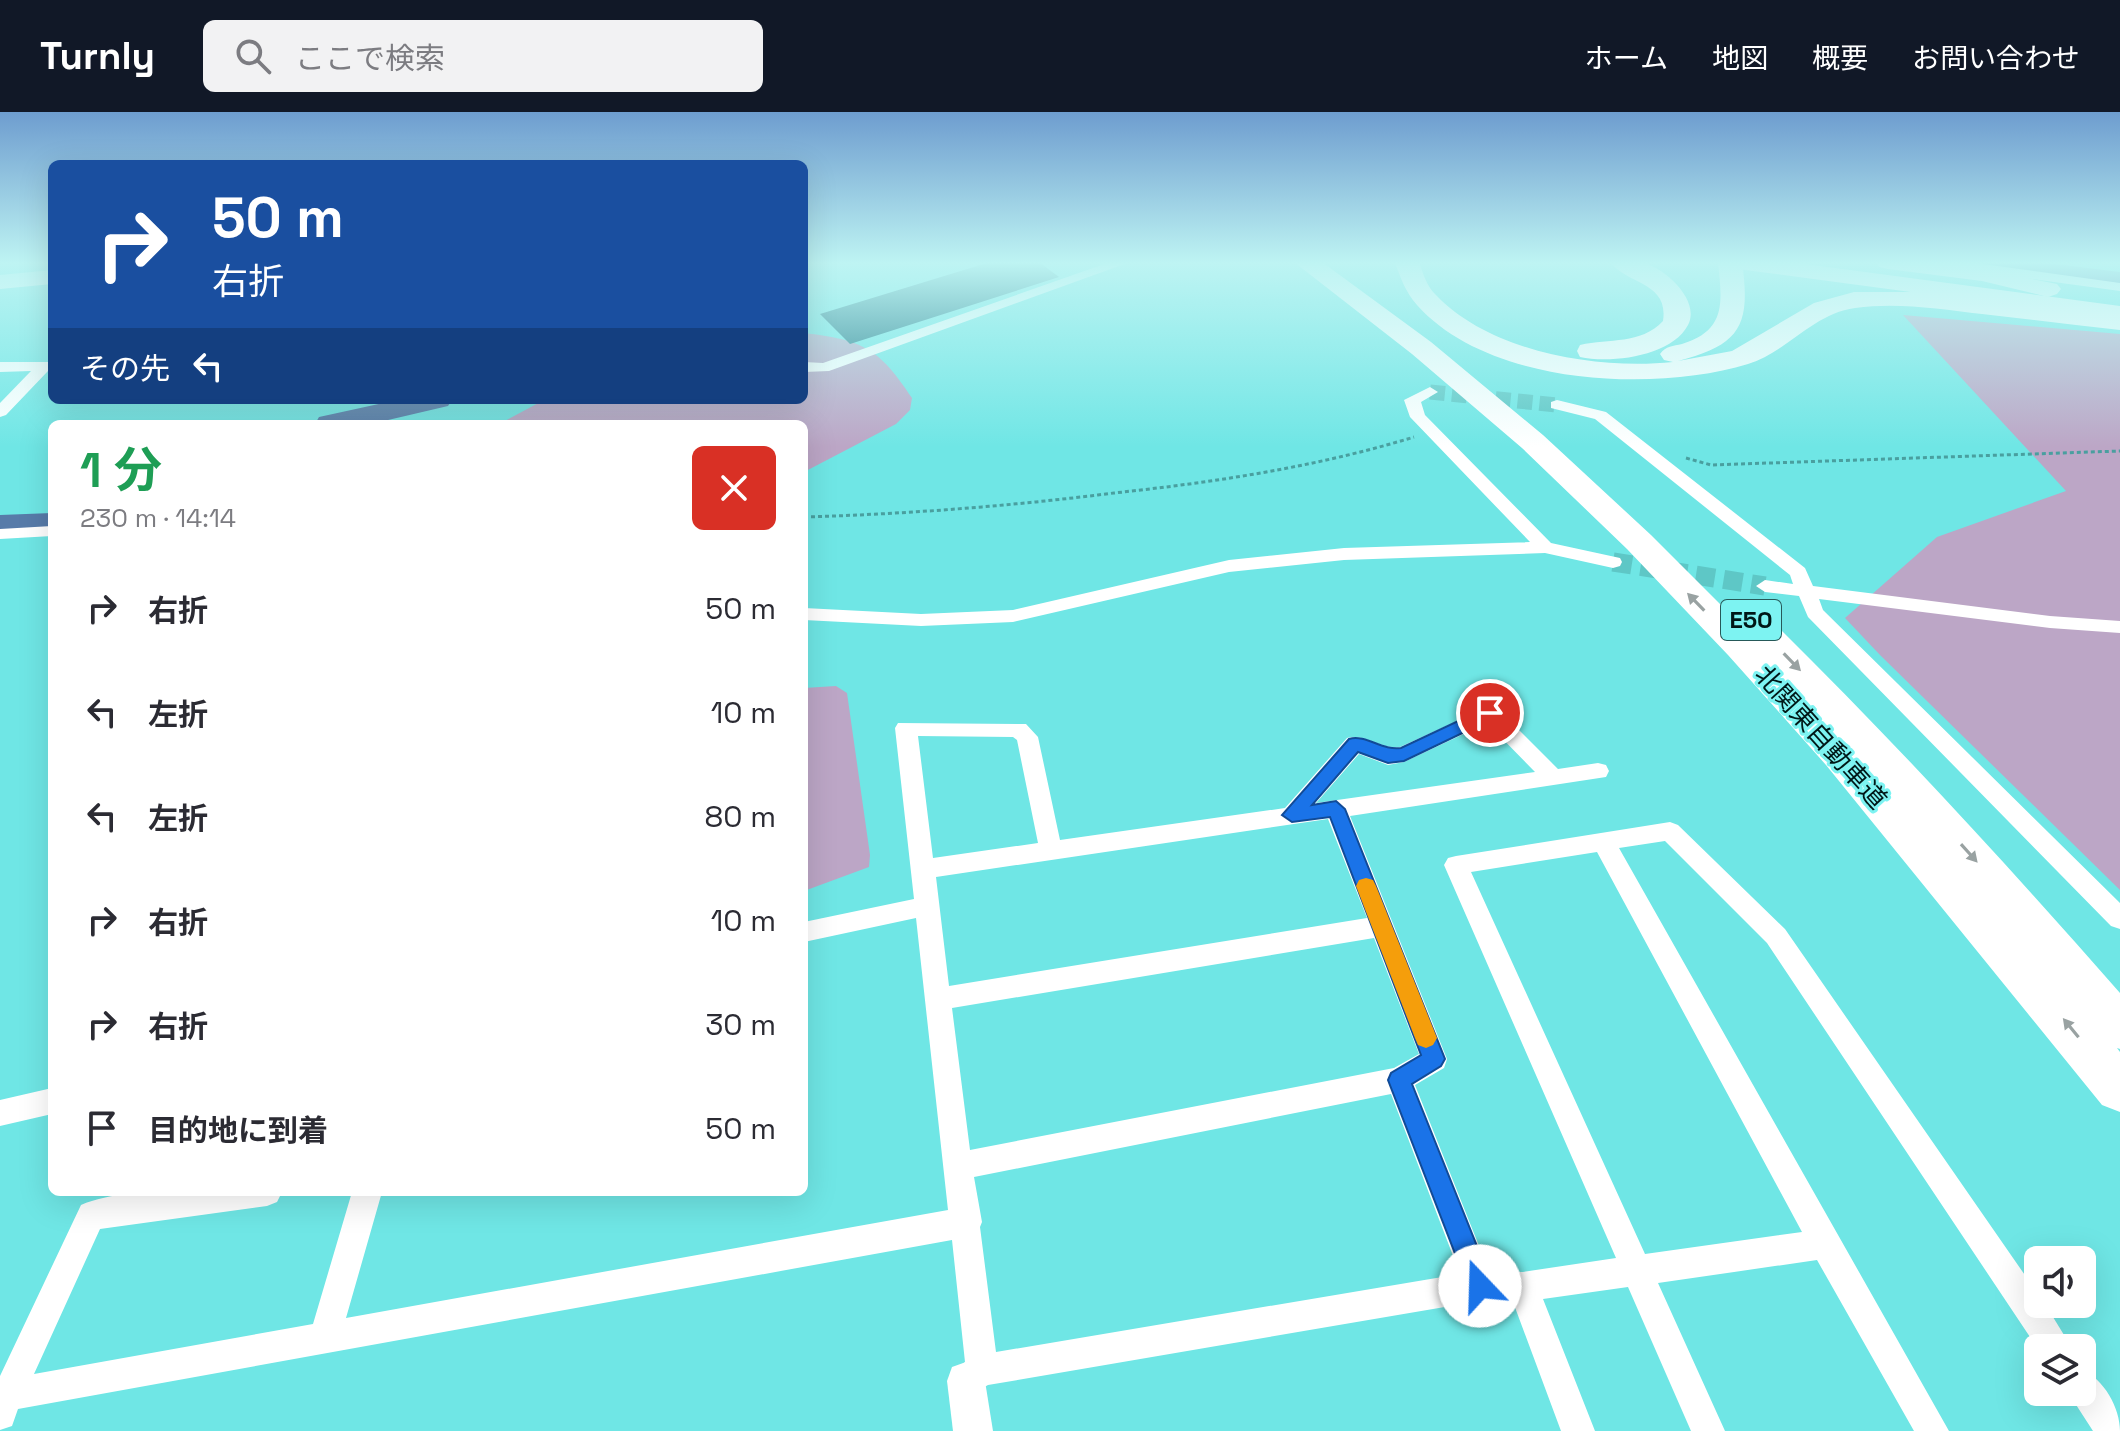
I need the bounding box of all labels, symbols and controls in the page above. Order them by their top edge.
search box [203,20,763,92]
text: Turnly [40,32,155,80]
icon: search [231,34,275,78]
text: ここで検索 [295,39,445,78]
text: ホーム [1585,40,1668,76]
text: 地図 [1712,40,1768,76]
text: 概要 [1812,40,1868,76]
text: お問い合わせ [1912,40,2080,76]
text: 50 m [212,182,344,253]
icon: right [80,192,184,296]
text: 右折 [212,259,284,305]
icon: left [186,344,230,388]
text: その先 [80,349,170,388]
text: 1 分 [80,440,162,501]
button: close [692,446,776,530]
text: 230 m · 14:14 [80,501,236,535]
icon: right [80,586,124,630]
text: 50 m [705,589,776,628]
text: 右折 [148,591,208,630]
one-way arrow [1687,593,1706,612]
road number: E50 [1721,600,1781,640]
one-way arrow [1783,653,1801,672]
street label: 北関東自動車道 [1747,658,1895,816]
pin [1456,679,1524,747]
icon: left [80,690,124,734]
icon: arrive [1468,691,1512,735]
text: 10 m [711,693,776,732]
text: 左折 [148,695,208,734]
icon: left [80,794,124,838]
text: 80 m [705,797,776,836]
text: 左折 [148,799,208,838]
one-way arrow [1960,843,1978,862]
icon: right [80,898,124,942]
text: 10 m [711,901,776,940]
text: 右折 [148,903,208,942]
icon: right [80,1002,124,1046]
text: 30 m [705,1005,776,1044]
text: 右折 [148,1007,208,1046]
one-way arrow [2063,1019,2080,1039]
icon: arrive [80,1106,124,1150]
text: 50 m [705,1109,776,1148]
text: 目的地に到着 [148,1111,328,1150]
position arrow [1438,1244,1522,1328]
map controls [2024,1246,2096,1406]
button: sound [2024,1246,2096,1318]
button: layers [2024,1334,2096,1406]

